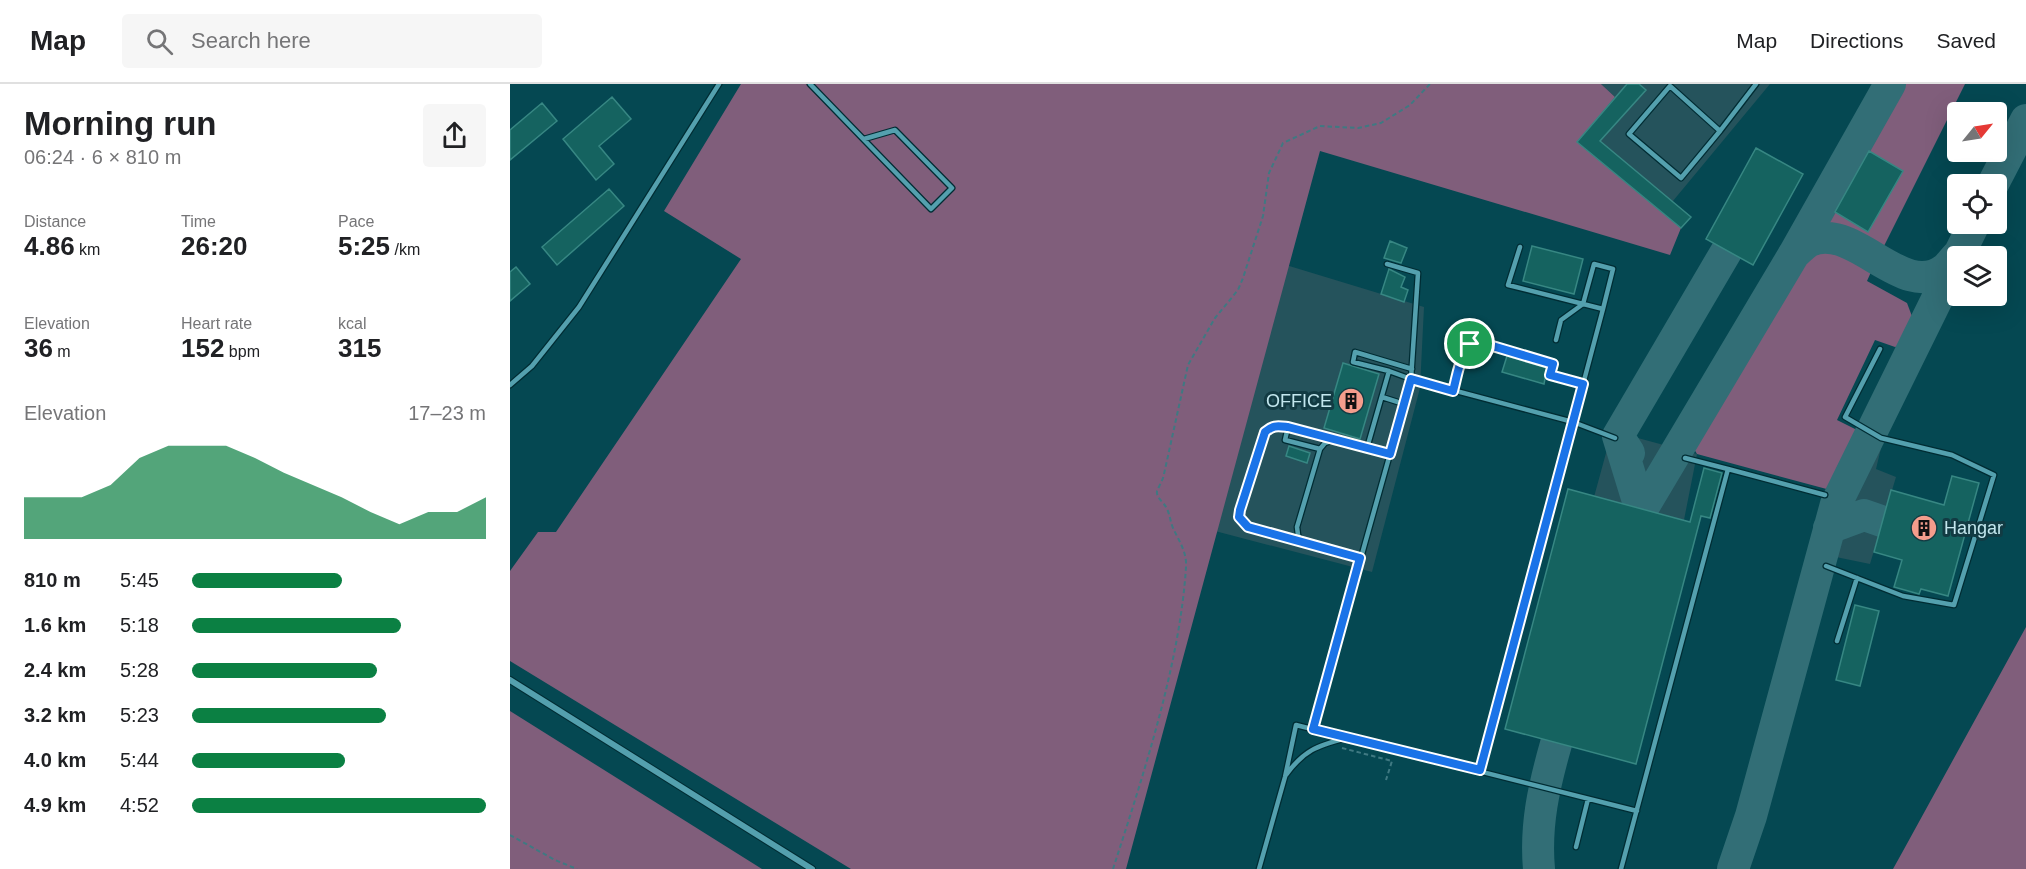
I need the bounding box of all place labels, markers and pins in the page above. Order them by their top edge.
pin [1444,318,1495,369]
building icon: OFFICE [1336,386,1366,416]
place label: OFFICE [1266,391,1332,411]
building icon: Hangar [1909,513,1939,543]
place label: Hangar [1944,518,2003,538]

